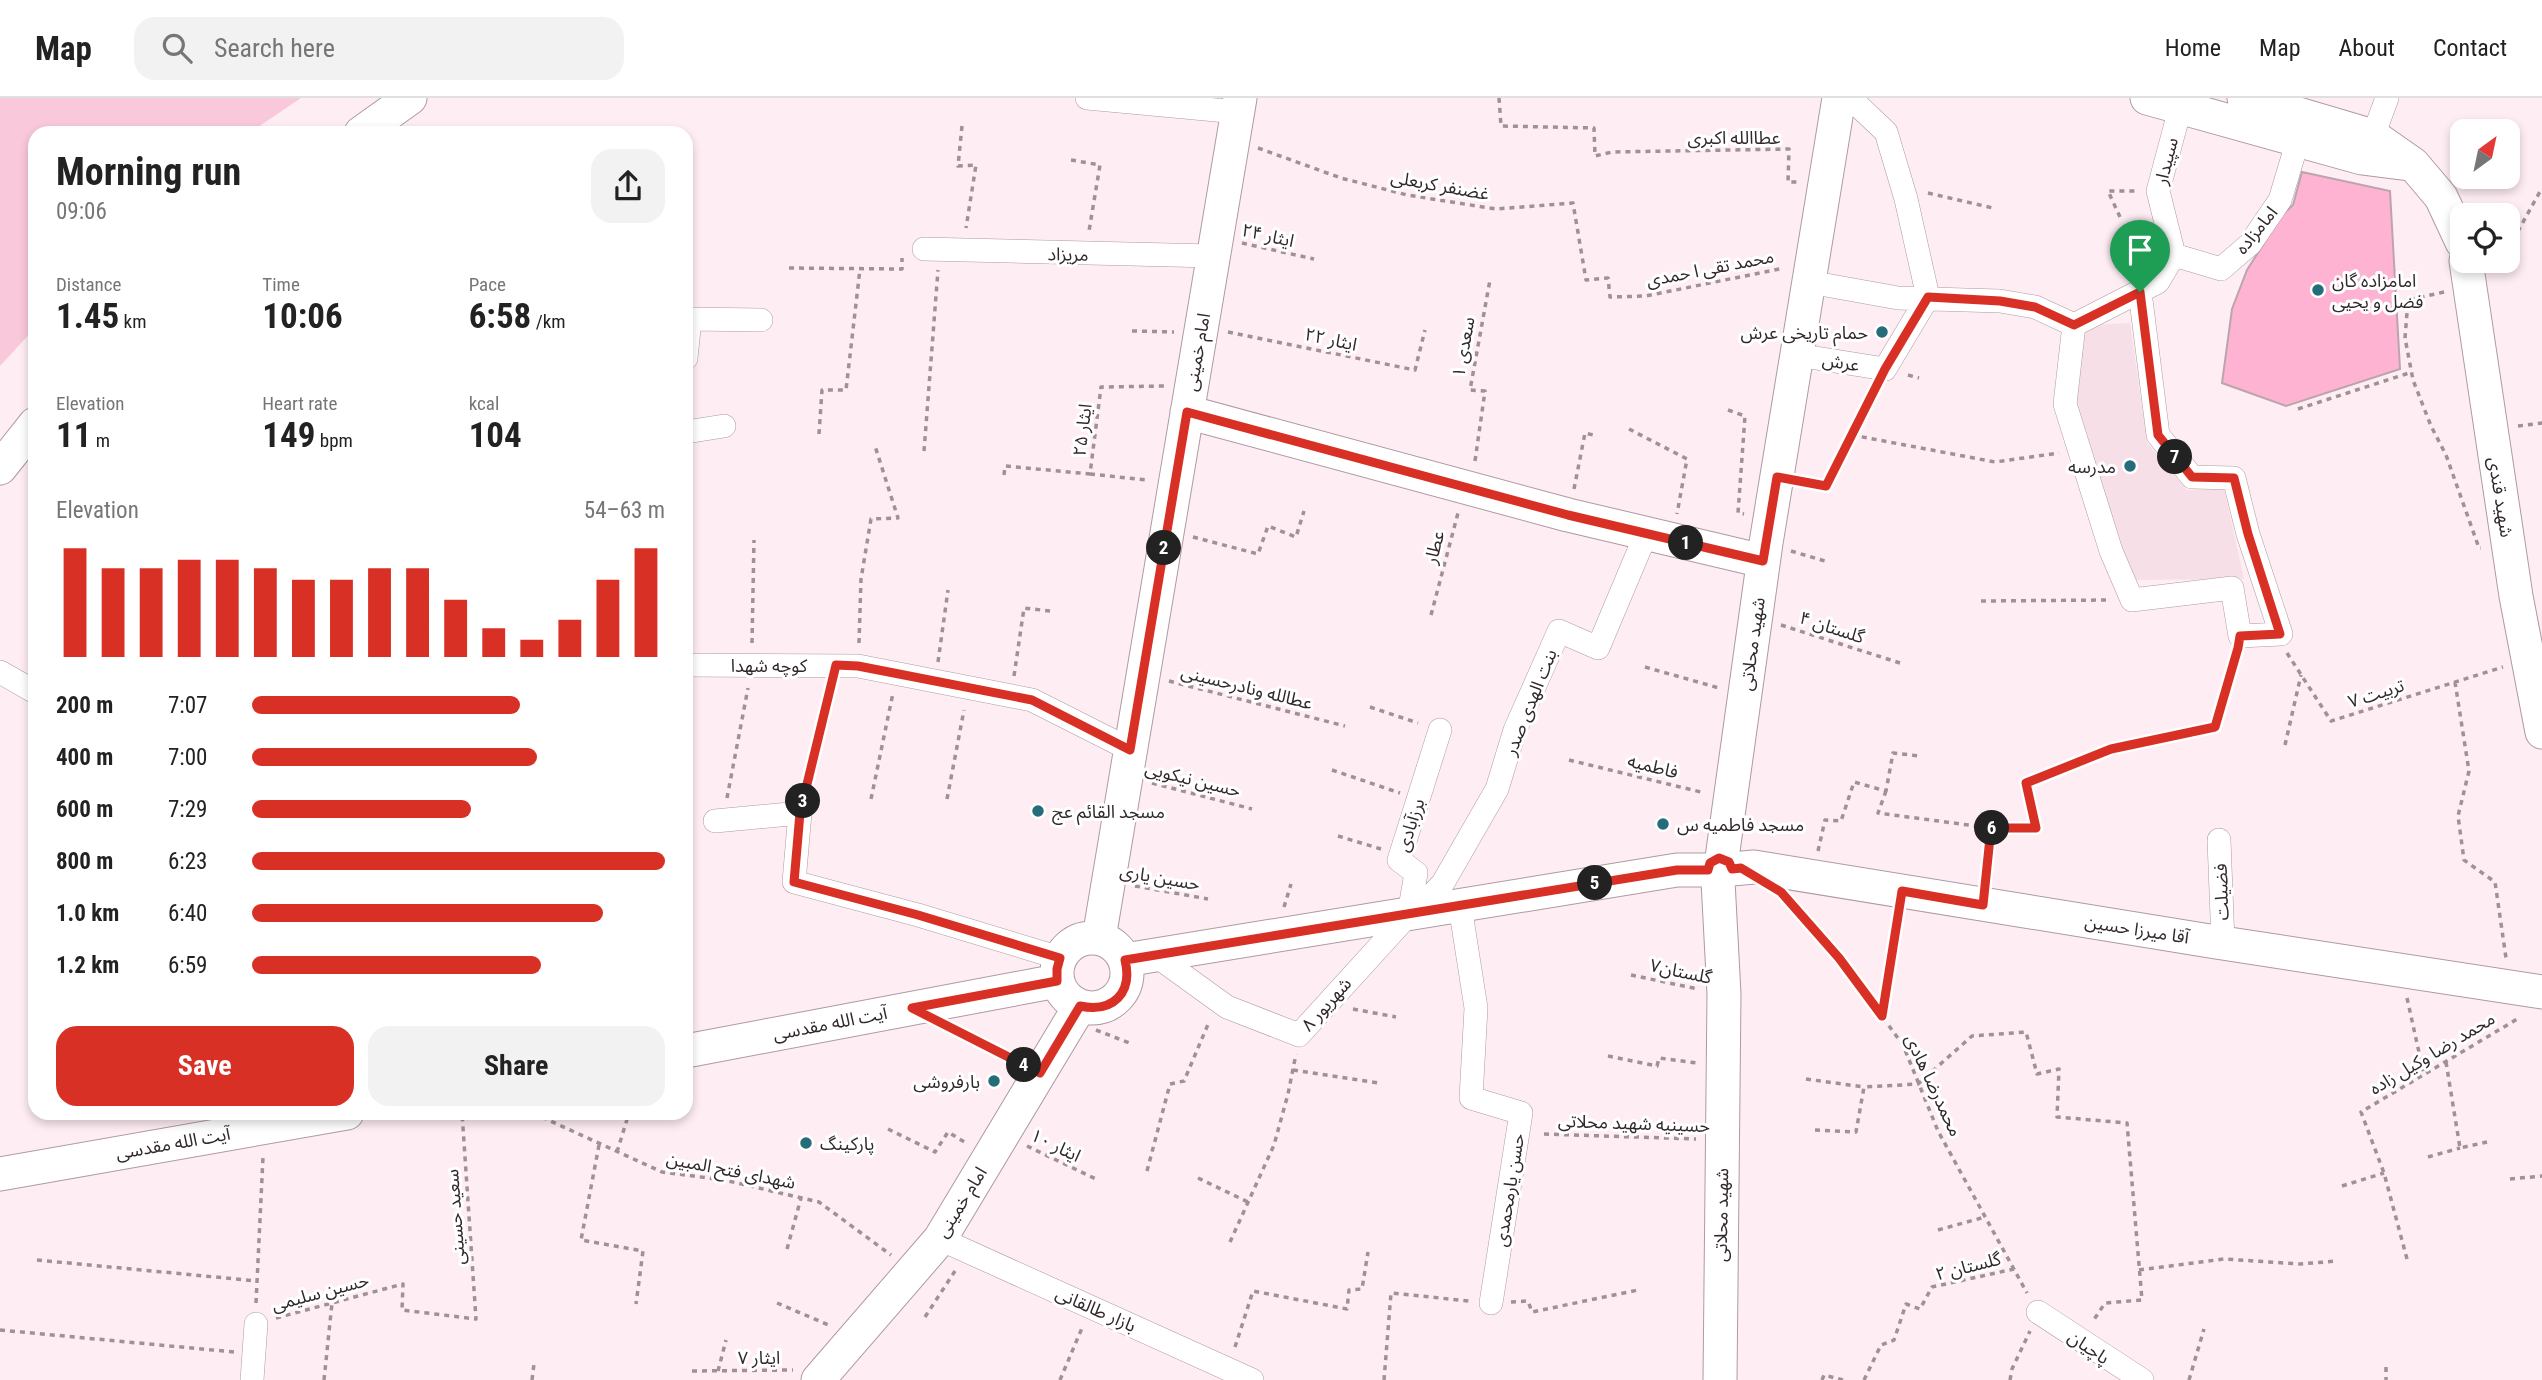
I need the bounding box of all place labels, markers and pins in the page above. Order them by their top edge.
pin [2110,220,2170,292]
place label: امامزاده گان فضل و یحیی [2332,270,2423,313]
marker: امامزاده گان فضل و یحیی [2310,282,2326,298]
place label: حمام تاریخی عرش [1741,322,1868,347]
marker: حمام تاریخی عرش [1874,324,1890,340]
pin: 7 [2158,440,2192,474]
place label: مدرسه [2068,456,2116,478]
marker: مدرسه [2122,458,2138,474]
pin: 1 [1668,526,1704,560]
pin: 2 [1146,531,1182,566]
pin: 3 [786,784,820,818]
place label: مسجد القائم عج [1052,801,1165,825]
marker: مسجد القائم عج [1030,803,1046,819]
pin: 6 [1974,810,2010,846]
place label: مسجد فاطمیه س [1677,814,1804,836]
marker: مسجد فاطمیه س [1655,816,1671,832]
pin: 5 [1578,866,1612,900]
pin: 4 [1006,1048,1042,1082]
place label: بارفروشی [913,1071,980,1093]
marker: بارفروشی [986,1073,1002,1089]
place label: پارکینگ [820,1133,874,1155]
marker: پارکینگ [798,1135,814,1151]

